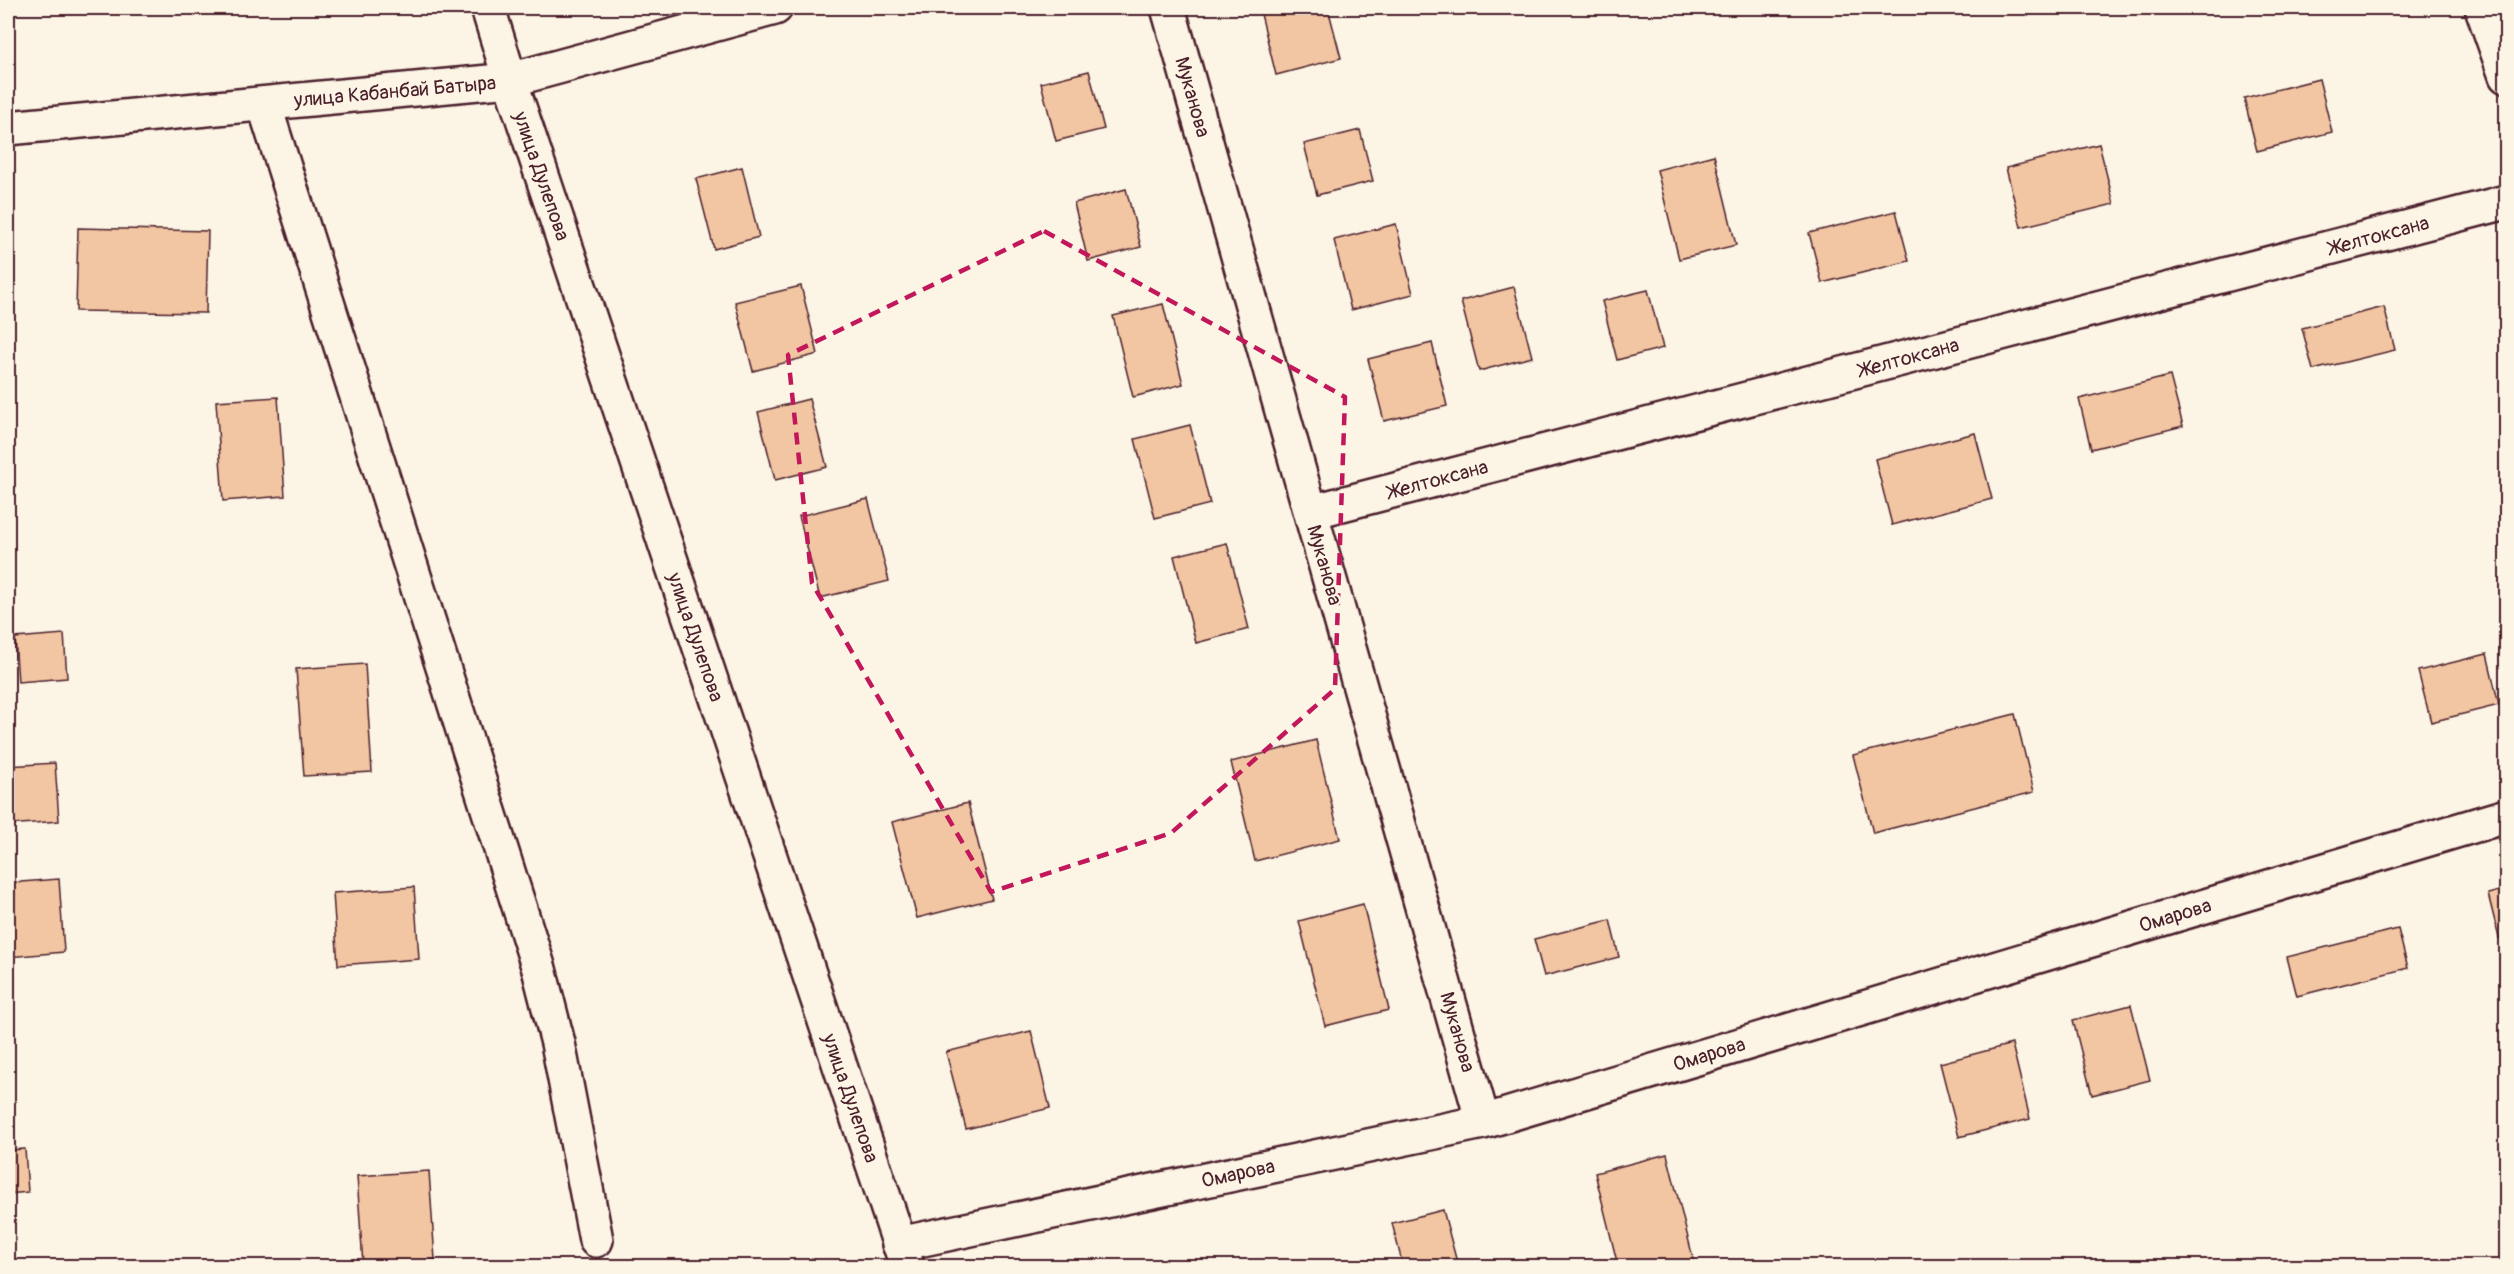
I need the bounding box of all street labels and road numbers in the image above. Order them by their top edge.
street label: Муканова [1169,54,1216,140]
street label: улица Кабанбай Батыра [292,70,497,113]
street label: улица Дулепова [507,107,575,244]
street label: Желтоксана [2324,210,2432,262]
street label: Желтоксана [1854,332,1962,384]
street label: Желтоксана [1383,454,1491,506]
street label: Муканова [1301,522,1348,608]
street label: улица Дулепова [661,568,729,705]
street label: Омарова [2136,893,2214,938]
street label: Муканова [1434,989,1481,1075]
street label: улица Дулепова [816,1029,884,1166]
street label: Омарова [1670,1032,1748,1077]
street label: Омарова [1199,1154,1277,1193]

